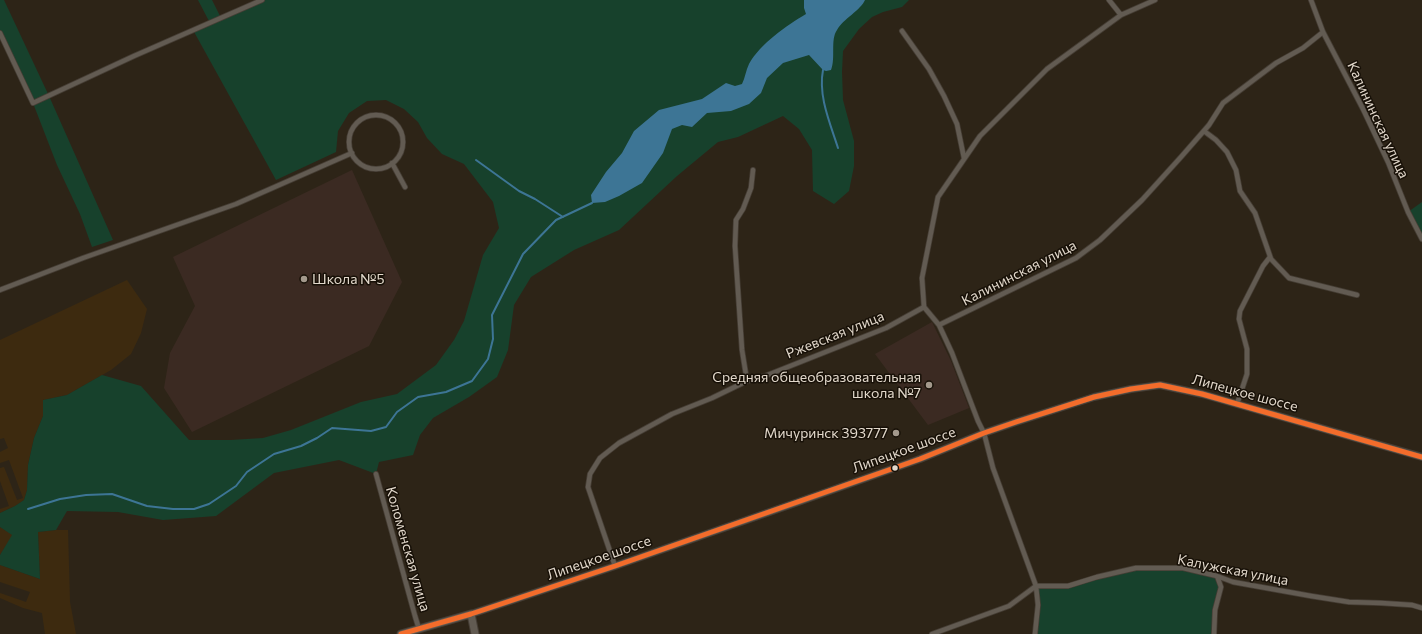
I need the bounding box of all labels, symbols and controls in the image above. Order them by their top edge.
street label: Калининская улица [1344,59,1412,181]
street label: Калининская улица [959,237,1079,309]
place label: Школа №5 [312,271,385,287]
marker: Школа №5 [299,274,309,284]
street label: Ржевская улица [783,308,887,362]
place label: Средняя общеобразовательная школа №7 [712,369,921,402]
street label: Липецкое шоссе [1190,371,1300,415]
marker: Средняя общеобразовательная школа №7 [924,380,934,390]
street label: Липецкое шоссе [850,423,958,477]
place label: Мичуринск 393777 [764,425,888,441]
marker: Мичуринск 393777 [891,428,901,438]
unlabelled marker [890,463,900,473]
street label: Коломенская улица [382,485,434,613]
street label: Липецкое шоссе [545,532,653,584]
street label: Калужская улица [1176,551,1290,589]

